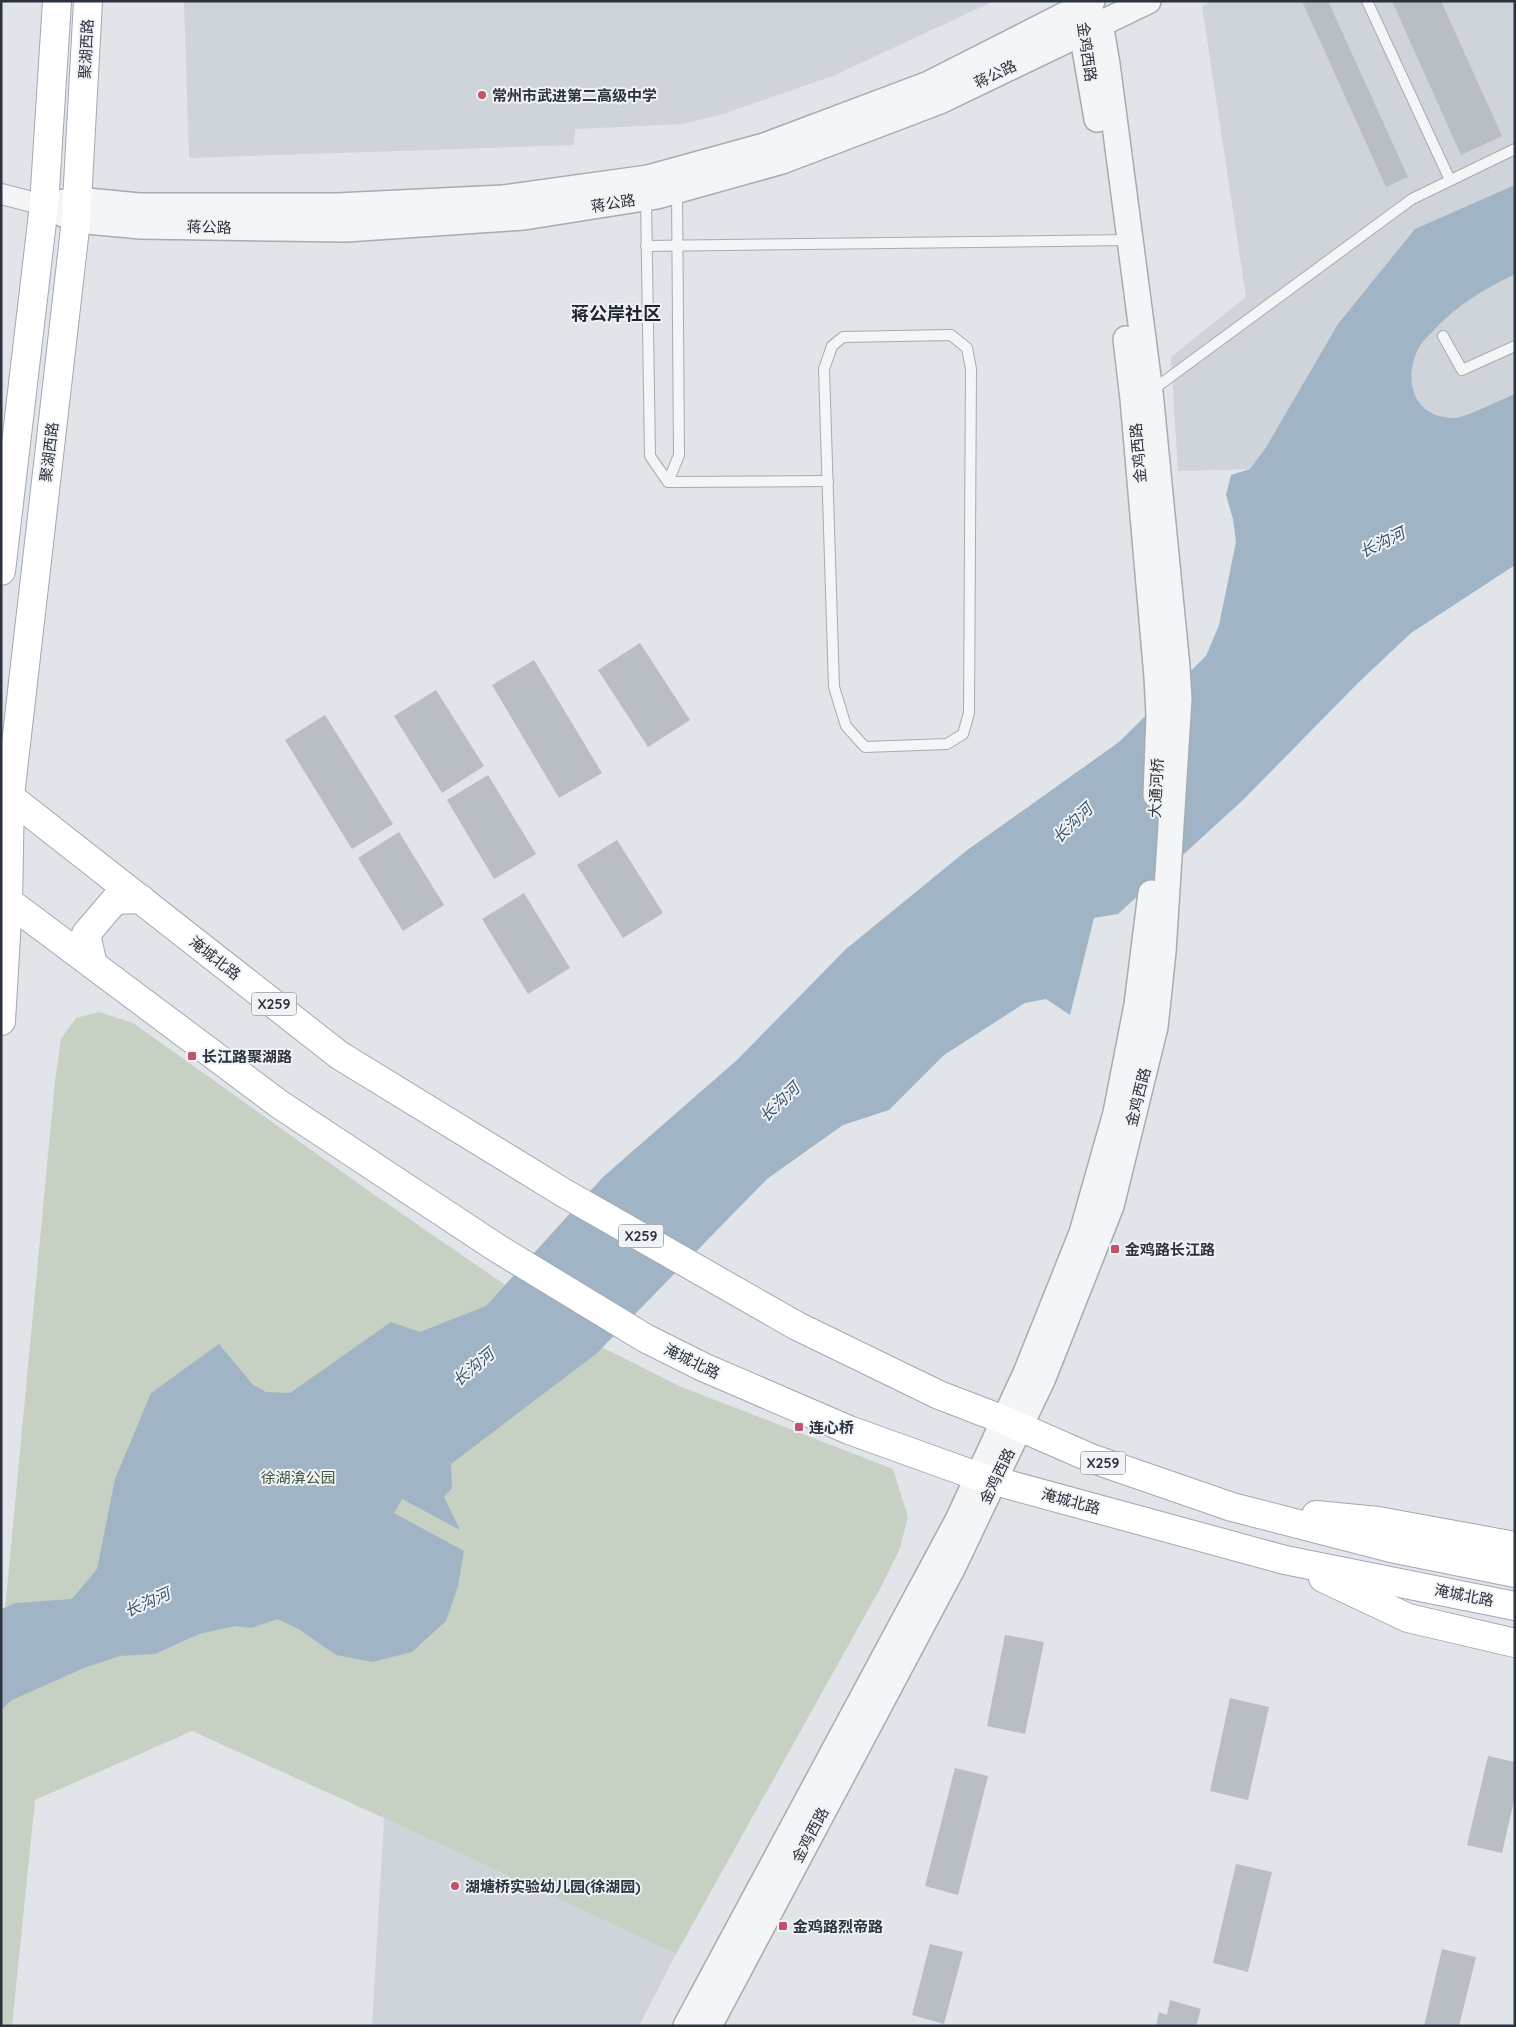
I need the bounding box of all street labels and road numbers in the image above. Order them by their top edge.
street label: 聚湖西路 [75,19,97,79]
street label: 金鸡西路 [1073,21,1101,83]
street label: 蒋公路 [971,56,1019,92]
street label: 蒋公路 [589,190,637,216]
street label: 蒋公路 [186,217,232,237]
street label: 聚湖西路 [36,421,62,483]
street label: 金鸡西路 [1126,422,1150,484]
street label: 大通河桥 [1145,758,1167,818]
street label: 淹城北路 [186,932,244,984]
road number: X259 [252,992,296,1016]
street label: 金鸡西路 [1122,1066,1154,1128]
road number: X259 [618,1224,664,1248]
street label: 淹城北路 [661,1339,723,1383]
street label: 金鸡西路 [975,1445,1019,1507]
road number: X259 [1080,1452,1126,1475]
street label: 淹城北路 [1040,1484,1102,1518]
street label: 淹城北路 [1433,1580,1495,1610]
street label: 金鸡西路 [788,1804,832,1866]

